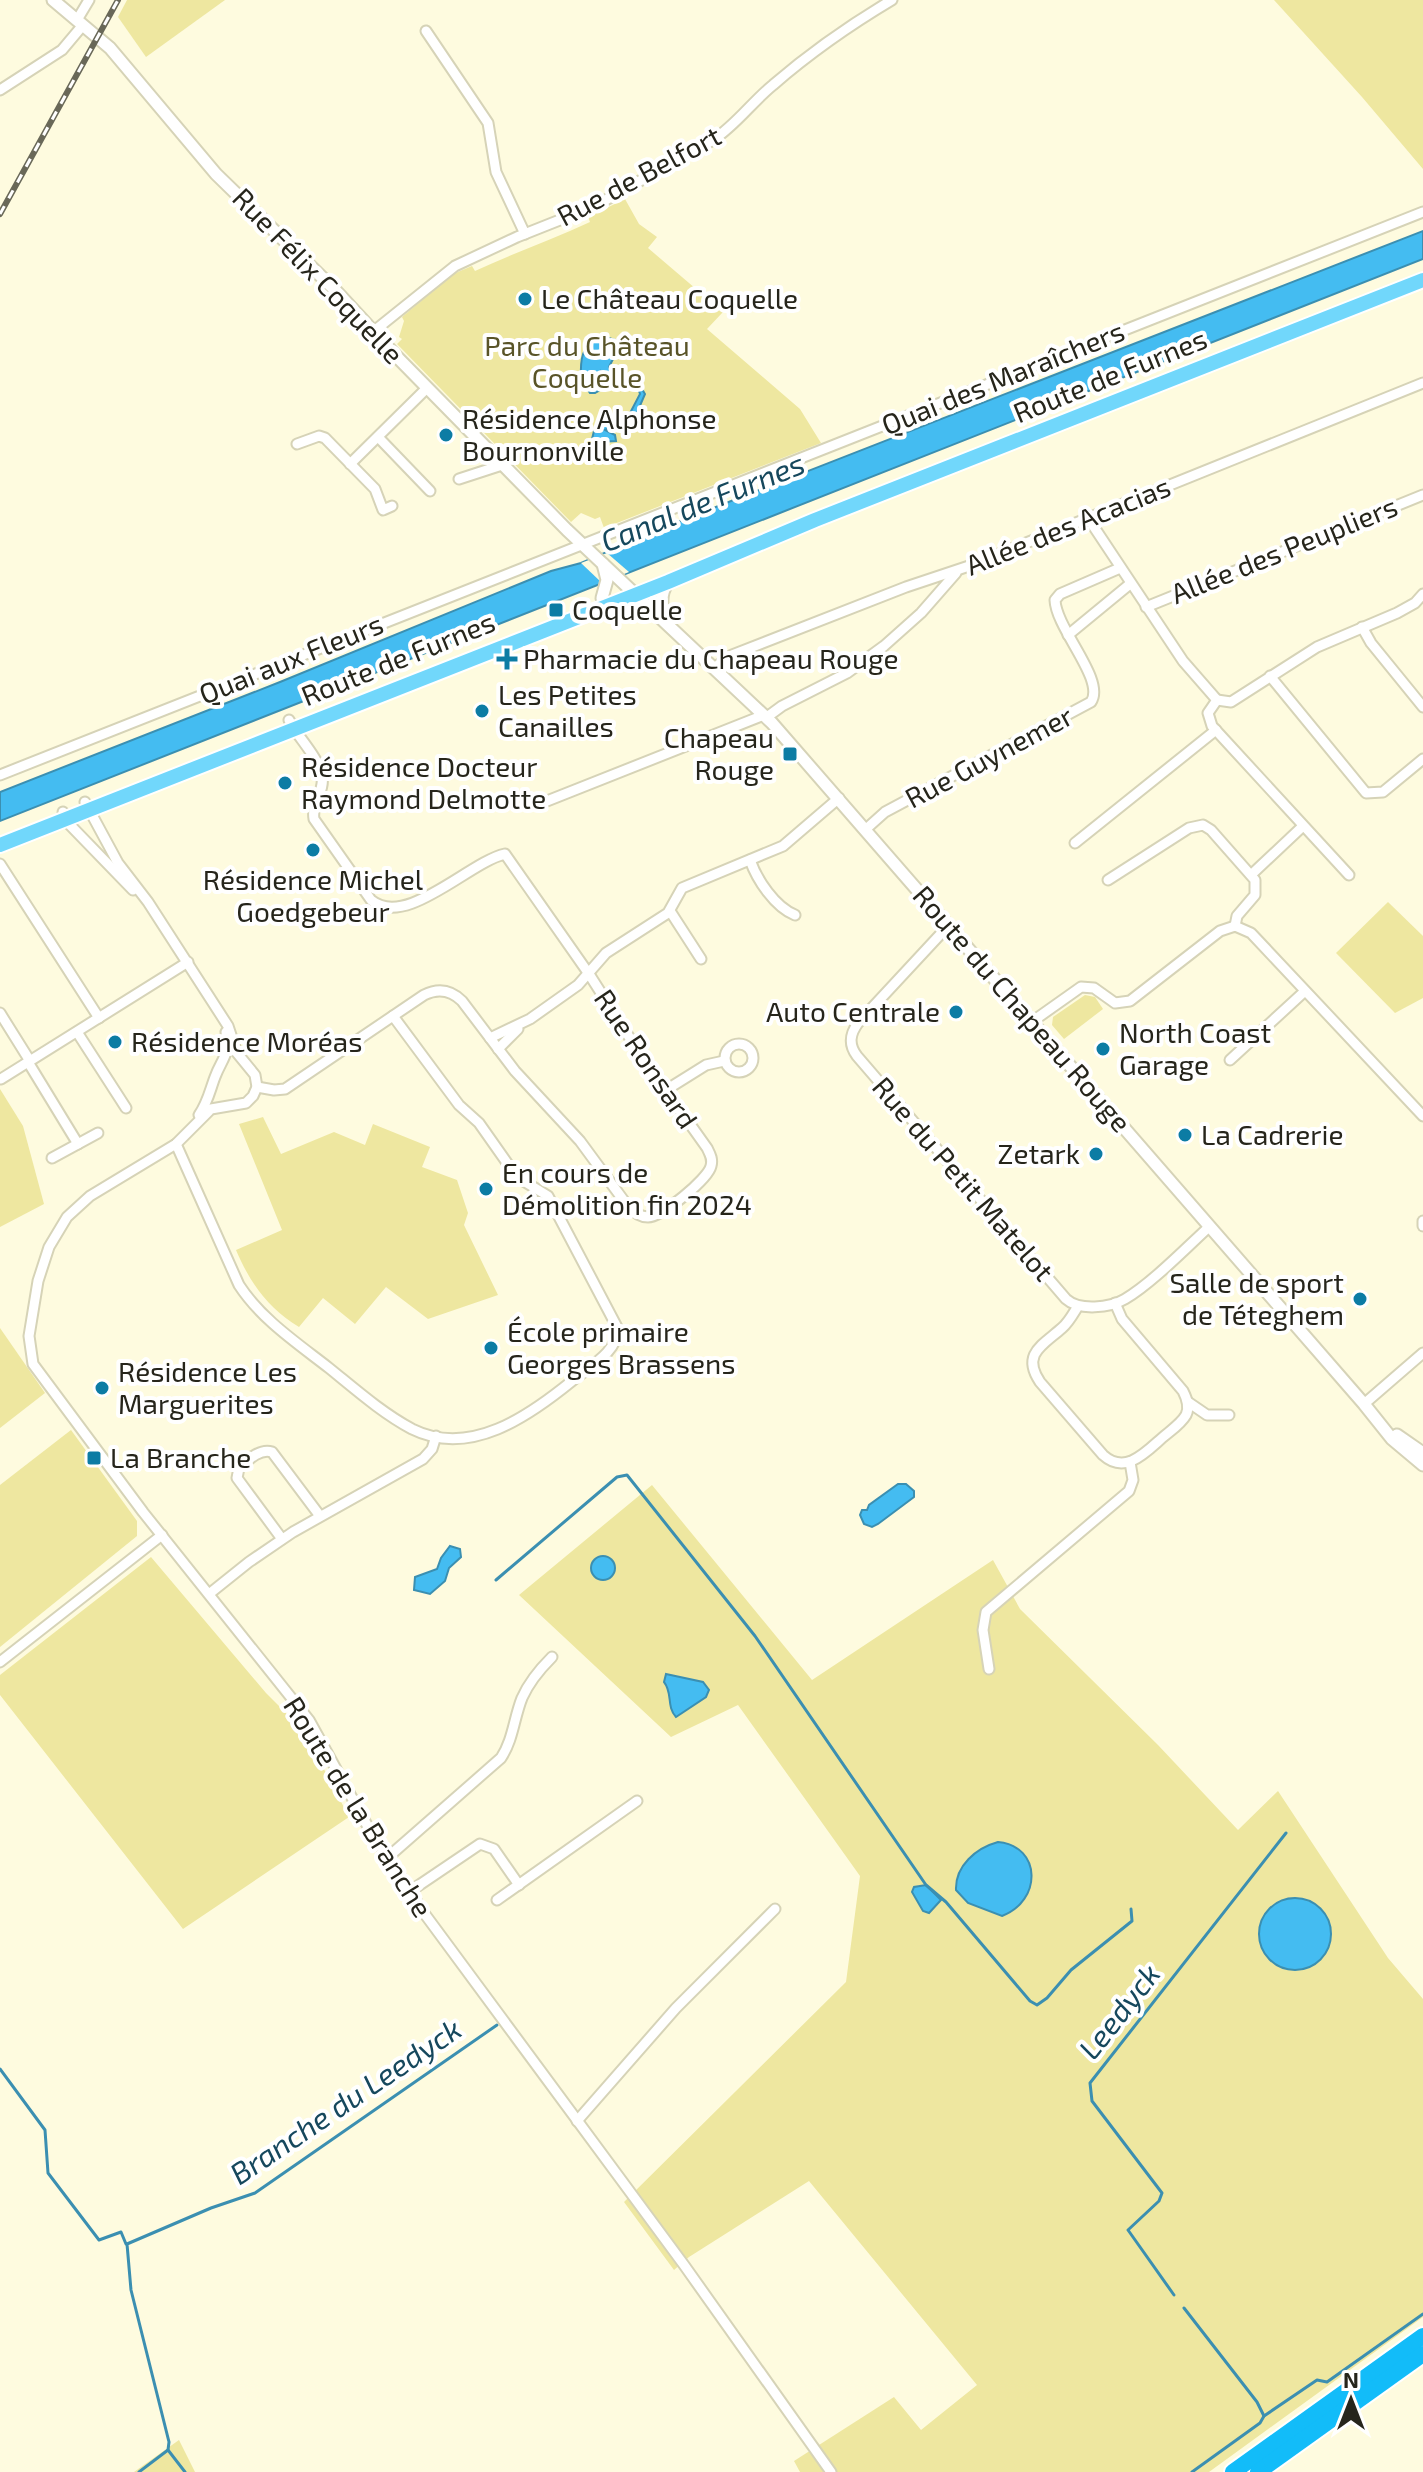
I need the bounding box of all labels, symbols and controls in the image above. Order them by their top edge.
street label: Rue de Belfort [551,118,726,233]
street label: Rue Félix Coquelle [226,180,411,370]
place label: Le Château Coquelle [541,281,798,315]
marker: Le Château Coquelle [516,290,534,308]
street label: Quai des Maraîchers [876,313,1129,441]
street label: Route de Furnes [1008,321,1211,429]
park label: Parc du Château Coquelle [484,328,690,394]
place label: Résidence Alphonse Bournonville [462,401,716,467]
marker: Résidence Alphonse Bournonville [437,426,455,444]
water label: Canal de Furnes [595,444,809,558]
street label: Allée des Acacias [960,468,1175,582]
street label: Allée des Peupliers [1165,488,1402,610]
place label: Coquelle [572,592,683,626]
marker: Coquelle [547,601,565,619]
street label: Route de Furnes [296,604,499,712]
street label: Quai aux Fleurs [194,606,388,710]
place label: Pharmacie du Chapeau Rouge [523,641,898,675]
marker: Pharmacie du Chapeau Rouge [498,650,516,668]
place label: Les Petites Canailles [498,677,637,743]
street label: Rue Guynemer [899,698,1078,815]
marker: Les Petites Canailles [473,702,491,720]
place label: Chapeau Rouge [664,720,774,786]
marker: Chapeau Rouge [781,745,799,763]
place label: Résidence Docteur Raymond Delmotte [301,749,546,815]
marker: Résidence Docteur Raymond Delmotte [276,774,294,792]
marker: Résidence Michel Goedgebeur [304,841,322,859]
place label: Résidence Michel Goedgebeur [203,862,424,928]
street label: Route du Chapeau Rouge [907,878,1139,1138]
street label: Rue Ronsard [588,982,706,1134]
place label: Auto Centrale [766,994,940,1028]
marker: Auto Centrale [947,1003,965,1021]
place label: North Coast Garage [1119,1015,1271,1081]
place label: Résidence Moréas [131,1024,362,1058]
marker: Résidence Moréas [106,1033,124,1051]
marker: North Coast Garage [1094,1040,1112,1058]
street label: Rue du Petit Matelot [866,1069,1062,1287]
place label: La Cadrerie [1201,1117,1344,1151]
marker: La Cadrerie [1176,1126,1194,1144]
place label: Zetark [998,1136,1080,1170]
marker: Zetark [1087,1145,1105,1163]
place label: En cours de Démolition fin 2024 [502,1155,752,1221]
marker: En cours de Démolition fin 2024 [477,1180,495,1198]
place label: Salle de sport de Téteghem [1169,1265,1344,1331]
marker: Salle de sport de Téteghem [1351,1290,1369,1308]
place label: École primaire Georges Brassens [507,1314,736,1380]
marker: École primaire Georges Brassens [482,1339,500,1357]
place label: Résidence Les Marguerites [118,1354,297,1420]
marker: Résidence Les Marguerites [93,1379,111,1397]
place label: La Branche [110,1440,251,1474]
marker: La Branche [85,1449,103,1467]
street label: Route de la Branche [277,1690,440,1923]
water label: Leedyck [1070,1956,1167,2066]
water label: Branche du Leedyck [222,2010,468,2192]
north arrow [1311,2360,1391,2440]
text: N [1343,2366,1359,2392]

